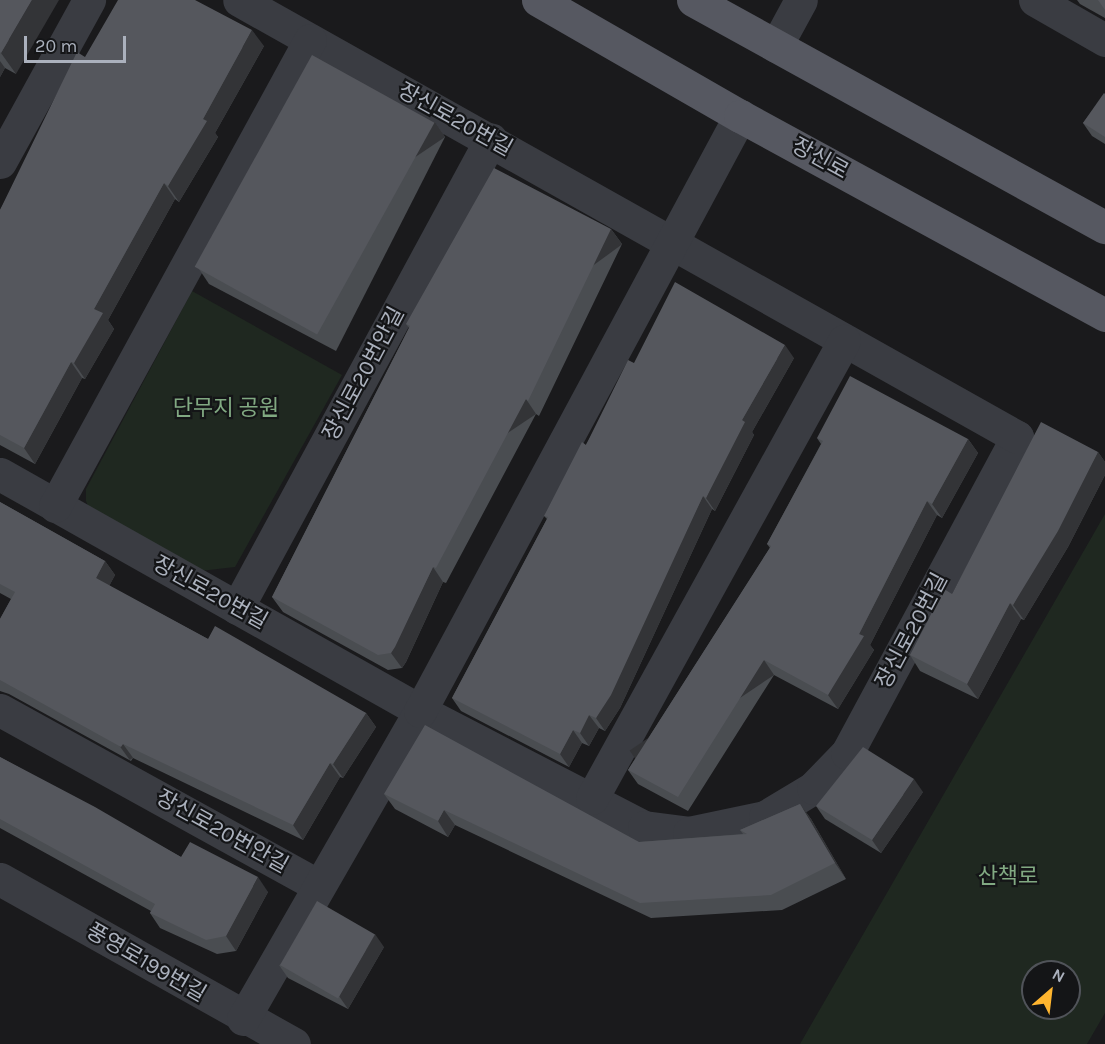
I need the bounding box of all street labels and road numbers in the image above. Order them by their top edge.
street label: 장신로20번길 [393,78,517,162]
street label: 장신로 [787,133,853,185]
street label: 장신로20번안길 [318,303,410,445]
street label: 장신로20번길 [148,551,272,635]
street label: 장신로20번길 [871,569,953,693]
street label: 장신로20번안길 [151,785,293,879]
street label: 풍영로199번길 [81,918,211,1008]

